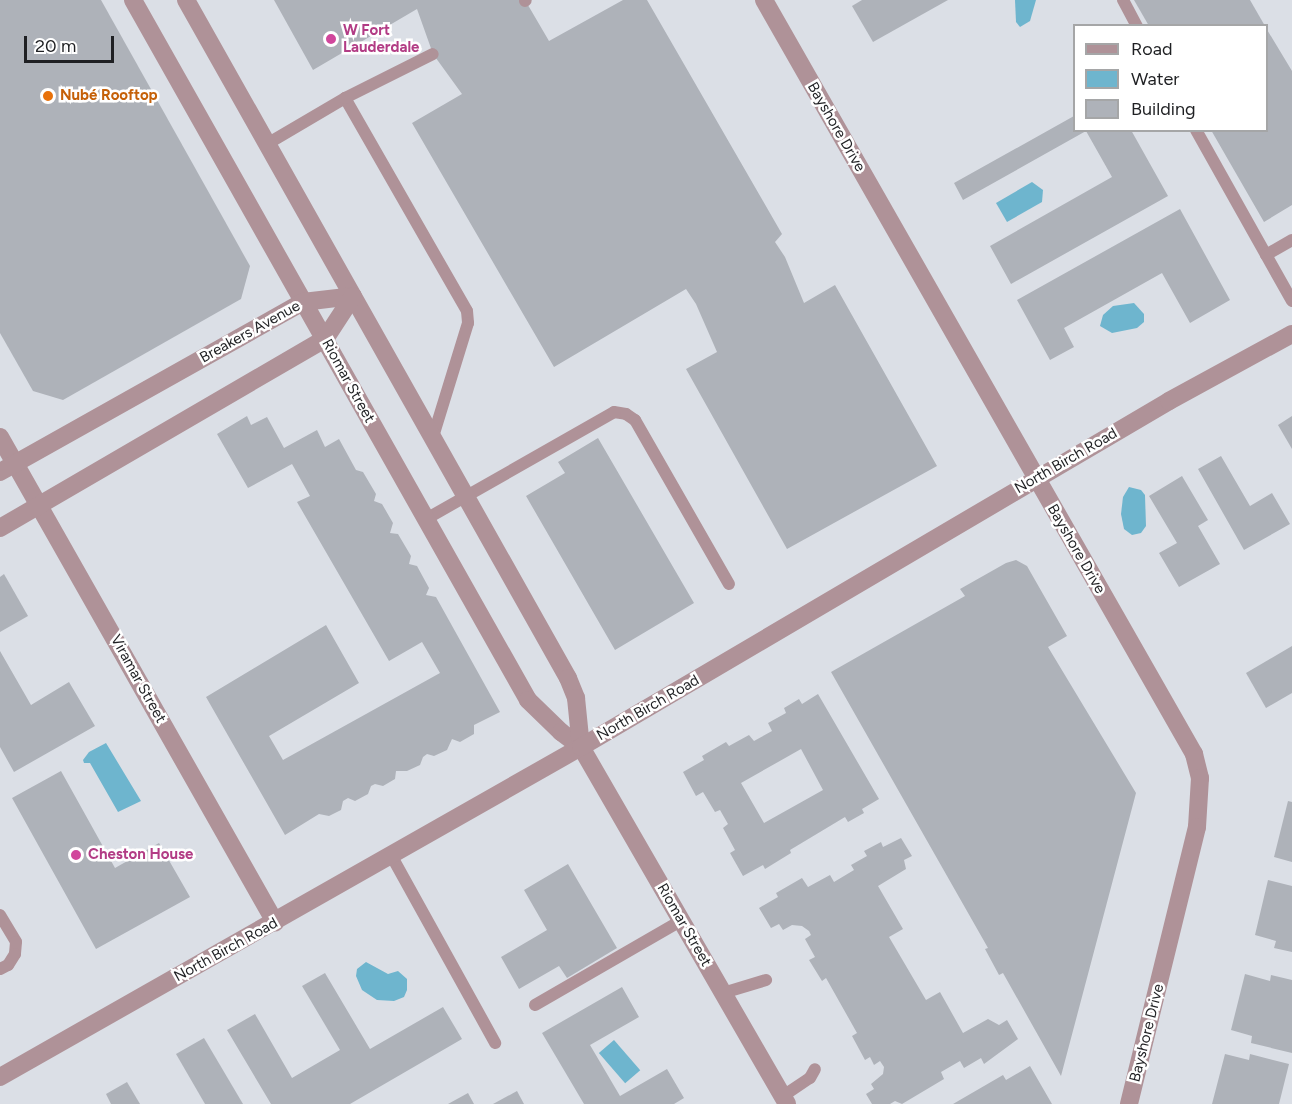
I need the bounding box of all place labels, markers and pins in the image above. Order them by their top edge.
place label: W Fort Lauderdale [343,21,419,56]
marker: W Fort Lauderdale [324,32,338,46]
place label: Nubé Rooftop [60,87,158,105]
marker: Nubé Rooftop [41,89,55,103]
place label: Cheston House [88,846,193,864]
marker: Cheston House [69,848,83,862]

